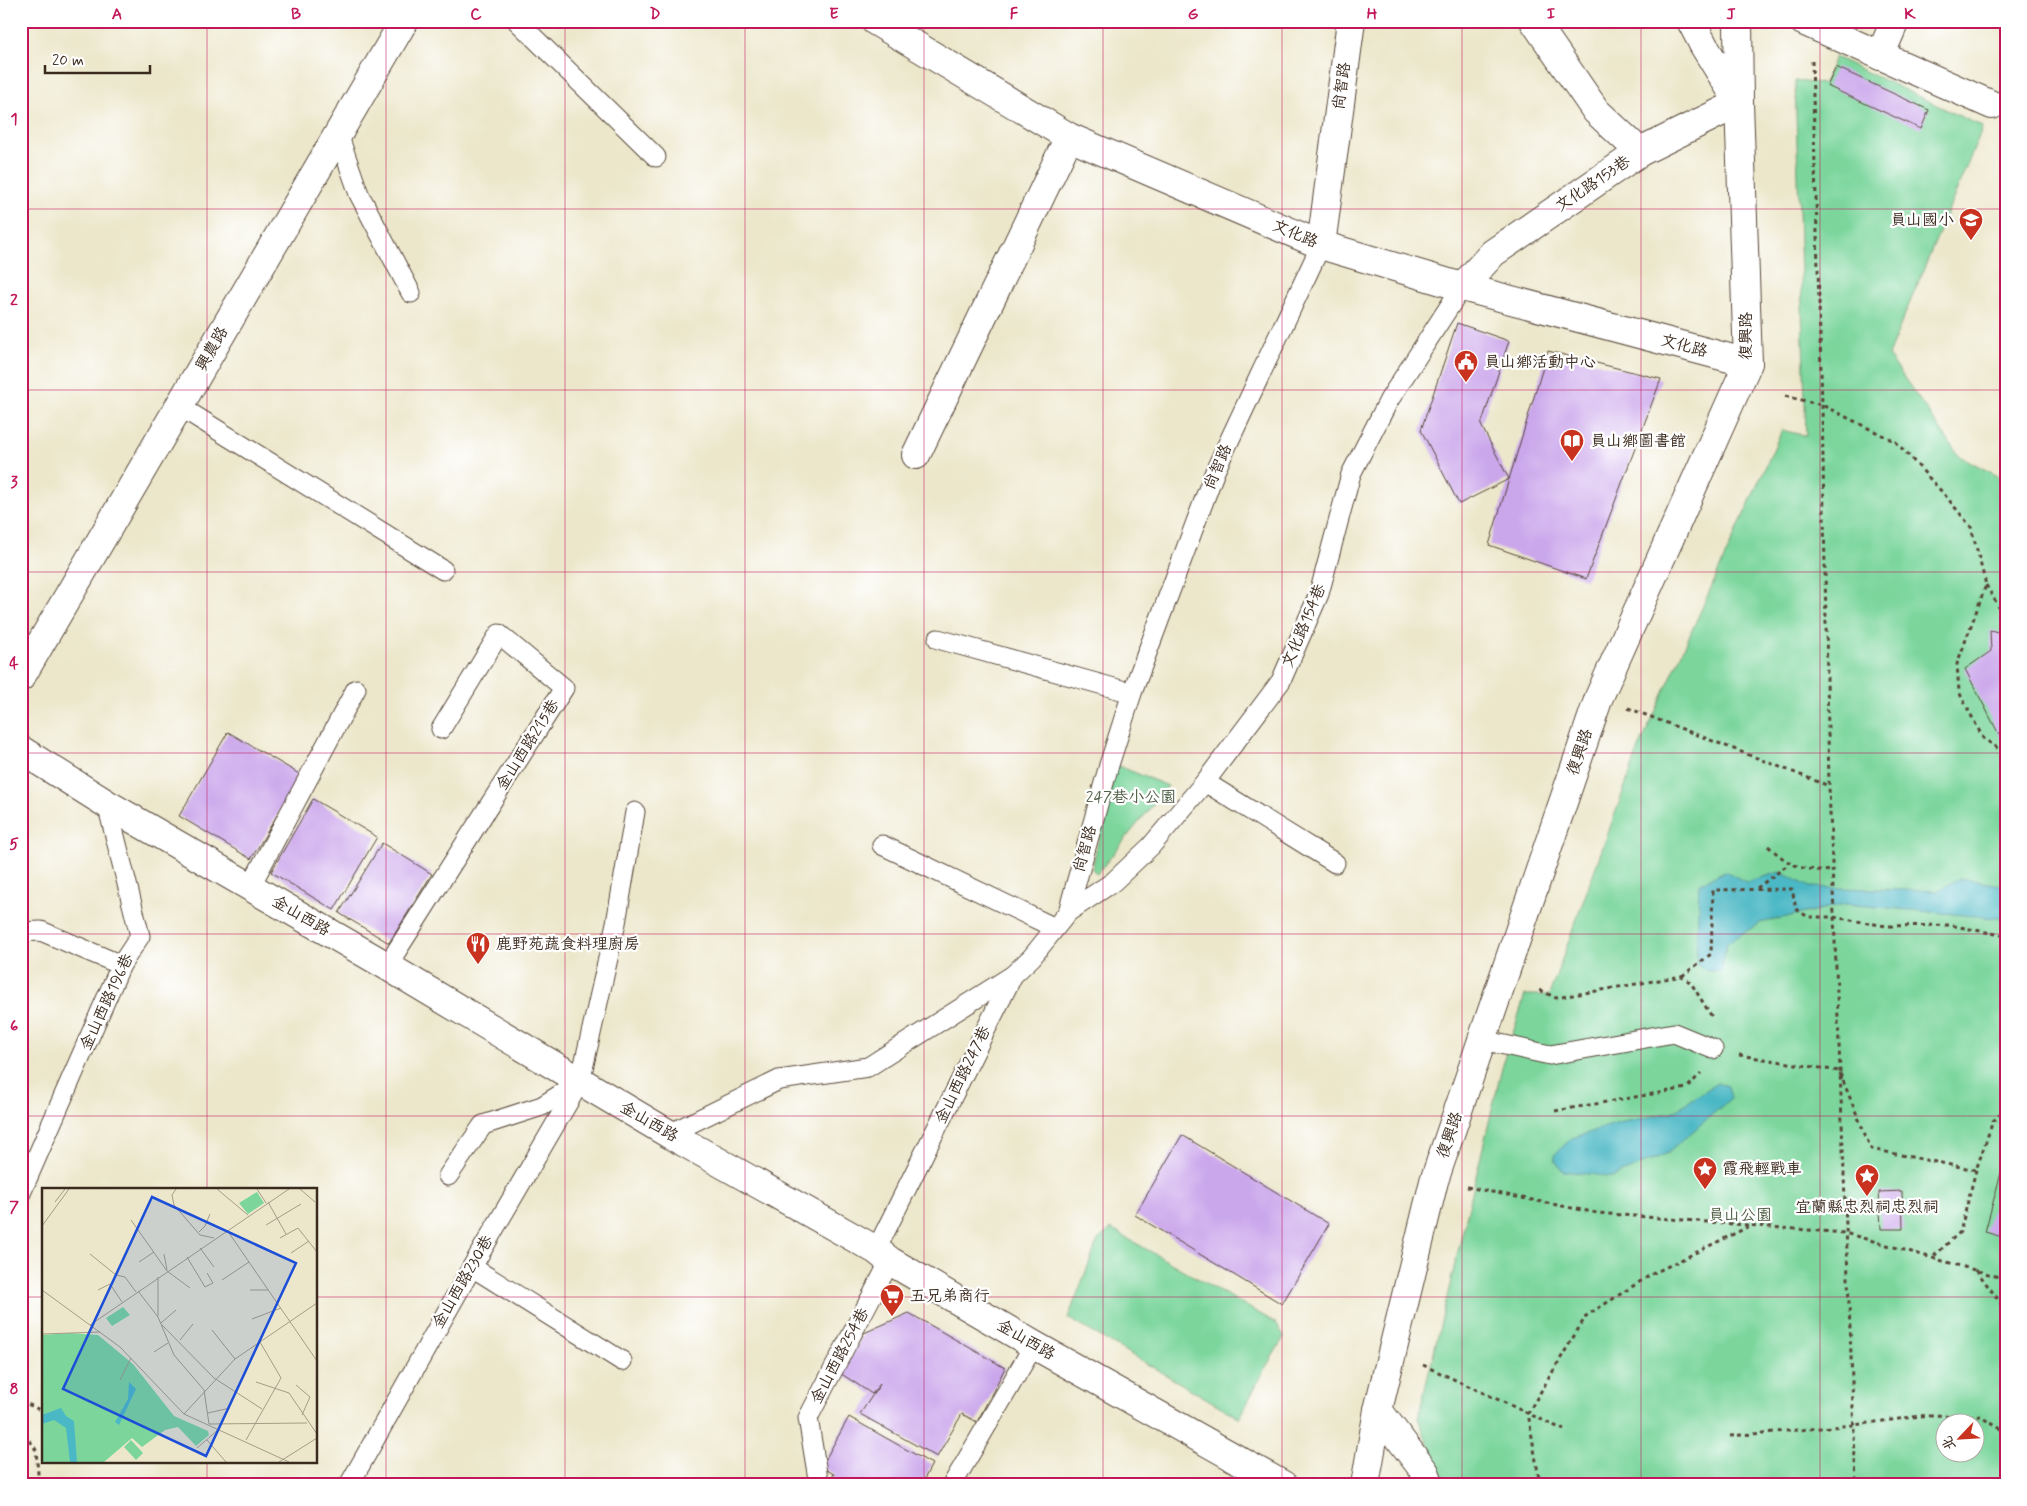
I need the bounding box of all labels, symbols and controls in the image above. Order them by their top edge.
text: A [112,4,122,25]
text: B [291,4,301,25]
text: C [470,4,482,25]
text: D [649,4,661,25]
text: E [829,4,839,25]
text: F [1010,4,1019,25]
text: G [1188,4,1199,25]
text: H [1367,4,1378,25]
text: I [1547,4,1556,25]
text: J [1726,4,1736,25]
text: K [1904,4,1916,25]
scale bar [45,42,150,74]
text: 20 m [52,51,84,71]
street label: 尚智路 [1328,61,1356,111]
text: 1 [10,109,18,130]
street label: 文化路153巷 [1551,151,1635,217]
school or university icon: 員山國小 [1958,207,1984,241]
place label: 員山國小 [1890,210,1954,231]
street label: 文化路 [1269,215,1321,253]
text: 2 [10,290,18,311]
street label: 復興路 [1736,312,1757,360]
street label: 興農路 [191,323,233,375]
street label: 文化路 [1658,330,1710,362]
public building icon: 員山鄉活動中心 [1453,349,1479,383]
place label: 員山鄉活動中心 [1484,352,1596,373]
library icon: 員山鄉圖書館 [1559,428,1585,462]
place label: 員山鄉圖書館 [1590,431,1686,452]
street label: 尚智路 [1199,441,1237,493]
text: 3 [10,472,18,493]
street label: 文化路154巷 [1277,581,1331,671]
text: 4 [9,653,19,674]
street label: 金山西路215巷 [492,695,564,795]
street label: 復興路 [1562,726,1598,778]
park label: 247巷小公園 [1086,787,1176,808]
street label: 尚智路 [1068,823,1102,875]
text: 5 [9,834,19,855]
street label: 金山西路 [268,891,334,941]
restaurant icon: 鹿野苑蔬食料理廚房 [465,931,491,965]
place label: 鹿野苑蔬食料理廚房 [496,934,640,955]
street label: 金山西路196巷 [75,950,139,1054]
text: 6 [10,1016,18,1037]
street label: 金山西路247巷 [930,1023,996,1127]
street label: 金山西路 [616,1097,682,1147]
street label: 復興路 [1432,1109,1468,1161]
place icon: 霞飛輕戰車 [1692,1156,1718,1190]
place label: 霞飛輕戰車 [1722,1159,1802,1180]
place icon: 宜蘭縣忠烈祠忠烈祠 [1854,1163,1880,1197]
inset map [42,1188,318,1464]
text: 7 [9,1197,19,1218]
place label: 宜蘭縣忠烈祠忠烈祠 [1795,1197,1939,1218]
park label: 員山公園 [1708,1205,1772,1226]
street label: 金山西路230巷 [428,1232,498,1332]
supermarket icon: 五兄弟商行 [879,1283,905,1317]
place label: 五兄弟商行 [910,1286,990,1307]
street label: 金山西路254巷 [806,1304,874,1408]
street label: 金山西路 [993,1315,1059,1365]
text: 8 [9,1379,19,1400]
north arrow [1934,1414,1984,1464]
text: 北 [1938,1433,1960,1453]

